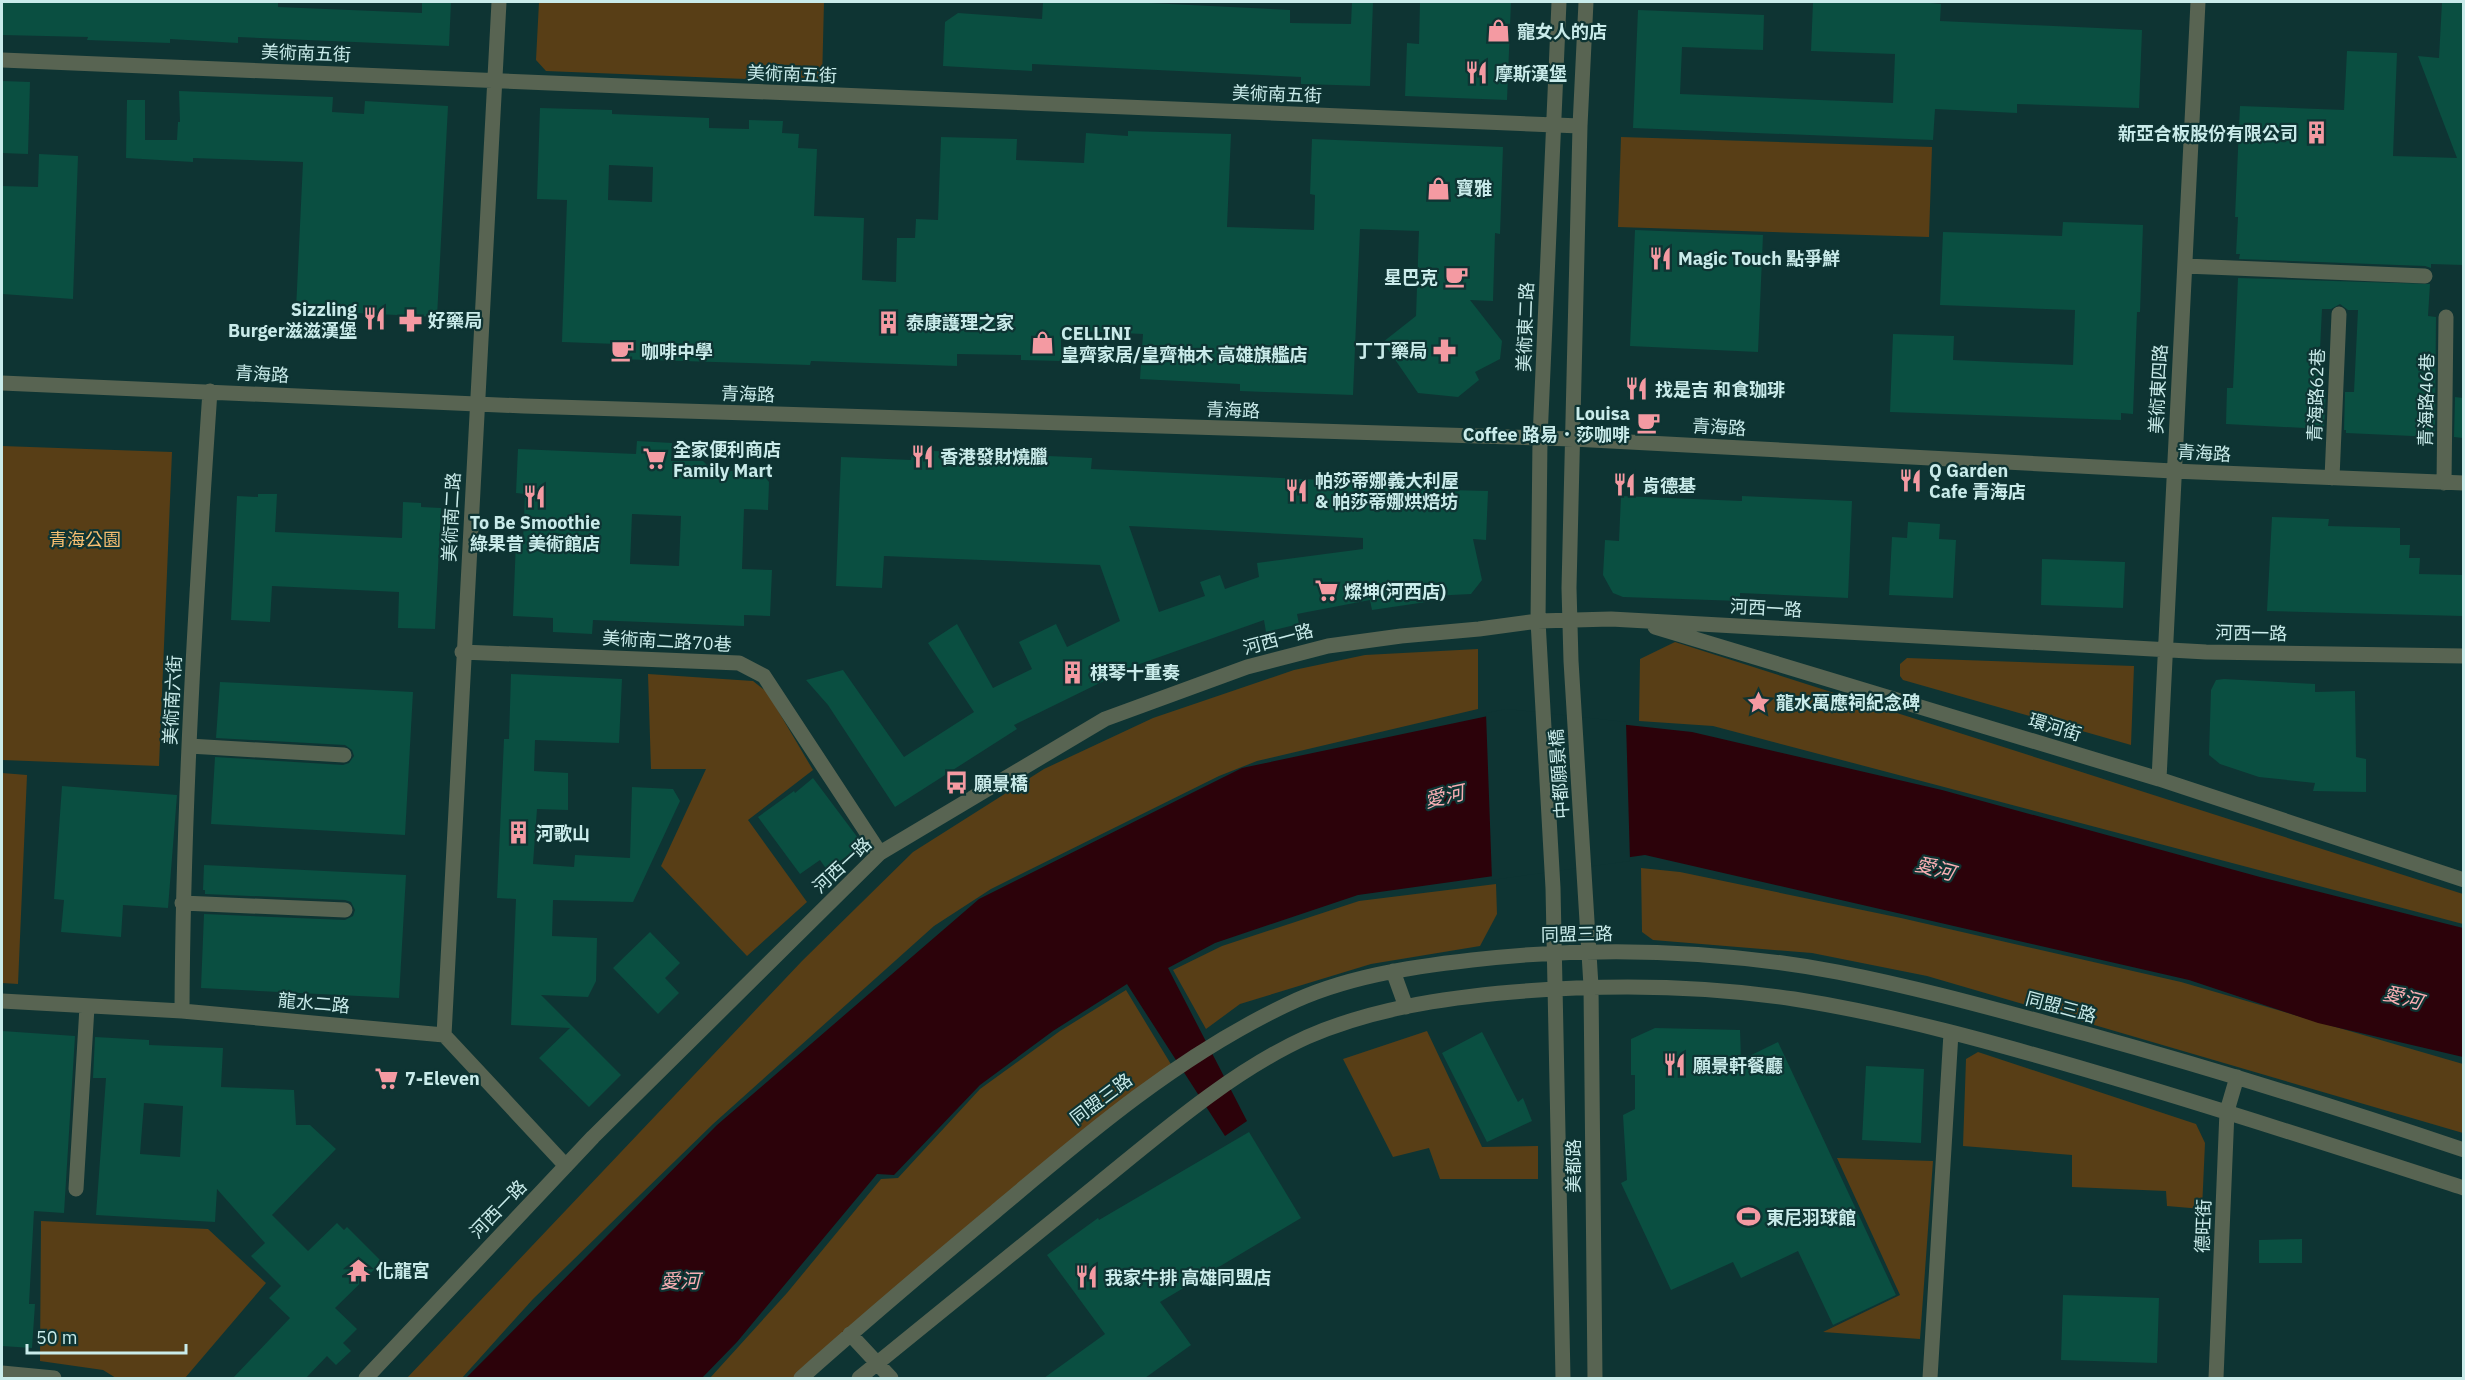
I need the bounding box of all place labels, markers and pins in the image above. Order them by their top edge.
shop icon: 寵女人的店 [1486,18,1512,44]
place label: 寵女人的店 [1517,20,1607,43]
restaurant icon: 摩斯漢堡 [1464,60,1490,86]
place label: 摩斯漢堡 [1495,62,1567,85]
building icon: 新亞合板股份有限公司 [2303,120,2329,146]
place label: 新亞合板股份有限公司 [2118,122,2298,145]
shop icon: 寶雅 [1425,175,1451,201]
place label: 寶雅 [1456,177,1492,200]
restaurant icon: Magic Touch 點爭鮮 [1647,245,1673,271]
place label: Magic Touch 點爭鮮 [1678,247,1840,270]
cafe icon: 星巴克 [1443,264,1469,290]
place label: 星巴克 [1384,266,1438,289]
place label: Sizzling Burger滋滋漢堡 [228,298,357,342]
restaurant icon: Sizzling Burger滋滋漢堡 [362,306,388,332]
pharmacy icon: 好藥局 [397,307,423,333]
place label: 好藥局 [428,309,482,332]
building icon: 泰康護理之家 [875,309,901,335]
place label: 泰康護理之家 [906,311,1014,334]
place label: CELLINI 皇齊家居/皇齊柚木 高雄旗艦店 [1061,322,1308,366]
shop icon: CELLINI 皇齊家居/皇齊柚木 高雄旗艦店 [1030,330,1056,356]
pharmacy icon: 丁丁藥局 [1432,337,1458,363]
cafe icon: 咖啡中學 [610,338,636,364]
place label: 丁丁藥局 [1355,339,1427,362]
place label: 咖啡中學 [641,340,713,363]
restaurant icon: 找是吉 和食珈琲 [1624,376,1650,402]
place label: 找是吉 和食珈琲 [1655,378,1785,401]
place label: Louisa Coffee 路易．莎咖啡 [1463,402,1630,446]
cafe icon: Louisa Coffee 路易．莎咖啡 [1635,410,1661,436]
place label: 全家便利商店 Family Mart [673,438,781,482]
restaurant icon: 香港發財燒臘 [909,443,935,469]
place label: 香港發財燒臘 [940,445,1048,468]
supermarket icon: 全家便利商店 Family Mart [642,446,668,472]
place label: Q Garden Cafe 青海店 [1929,459,2026,503]
restaurant icon: Q Garden Cafe 青海店 [1898,467,1924,493]
place label: 帕莎蒂娜義大利屋 & 帕莎蒂娜烘焙坊 [1315,469,1459,513]
restaurant icon: 肯德基 [1611,472,1637,498]
place label: 肯德基 [1642,474,1696,497]
restaurant icon: 帕莎蒂娜義大利屋 & 帕莎蒂娜烘焙坊 [1284,477,1310,503]
restaurant icon: To Be Smoothie 綠果昔 美術館店 [522,483,548,509]
place label: To Be Smoothie 綠果昔 美術館店 [470,511,600,555]
supermarket icon: 燦坤(河西店) [1313,578,1339,604]
place label: 燦坤(河西店) [1344,580,1446,603]
building icon: 棋琴十重奏 [1059,659,1085,685]
place label: 棋琴十重奏 [1090,661,1180,684]
place icon: 龍水萬應祠紀念碑 [1745,689,1771,715]
place label: 龍水萬應祠紀念碑 [1776,691,1920,714]
bus stop icon: 願景橋 [943,770,969,796]
place label: 願景橋 [974,772,1028,795]
building icon: 河歌山 [505,820,531,846]
place label: 河歌山 [536,822,590,845]
restaurant icon: 願景軒餐廳 [1662,1052,1688,1078]
place label: 願景軒餐廳 [1693,1054,1783,1077]
supermarket icon: 7-Eleven [374,1065,400,1091]
place label: 7-Eleven [405,1067,480,1090]
sports icon: 東尼羽球館 [1735,1204,1761,1230]
place label: 東尼羽球館 [1766,1206,1856,1229]
temple icon: 化龍宮 [345,1257,371,1283]
place label: 化龍宮 [376,1259,430,1282]
restaurant icon: 我家牛排 高雄同盟店 [1074,1264,1100,1290]
place label: 我家牛排 高雄同盟店 [1105,1266,1271,1289]

